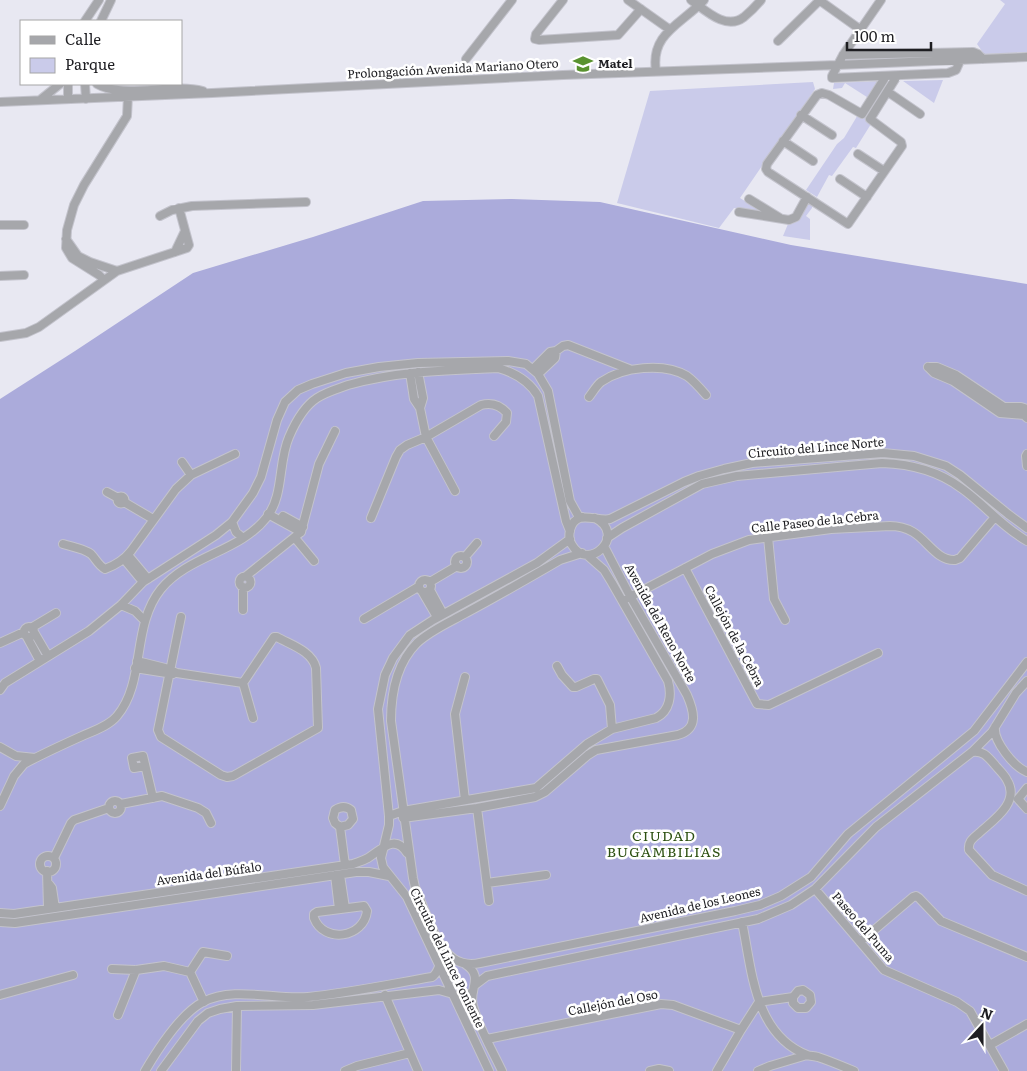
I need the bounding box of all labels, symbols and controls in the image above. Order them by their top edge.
legend [20,20,182,85]
scale bar [847,20,931,52]
text: 100 m [854,24,895,47]
text: Calle [65,27,101,50]
text: Parque [65,52,115,75]
street label: Prolongación Avenida Mariano Otero [347,53,559,83]
school or university icon: Matel [572,53,594,75]
place label: Matel [598,54,633,72]
street label: Circuito del Lince Norte [747,432,885,462]
street label: Calle Paseo de la Cebra [750,505,880,537]
street label: Avenida del Reno Norte [621,560,701,685]
street label: Callejón de la Cebra [701,582,769,690]
district label: CIUDAD BUGAMBILIAS [607,825,721,861]
street label: Avenida del Búfalo [155,857,263,889]
street label: Avenida de los Leones [638,881,762,927]
street label: Circuito del Lince Poniente [406,884,490,1031]
street label: Paseo del Puma [828,887,900,966]
street label: Callejón del Oso [566,984,659,1020]
north arrow [957,1001,1007,1051]
text: N [978,1001,996,1024]

